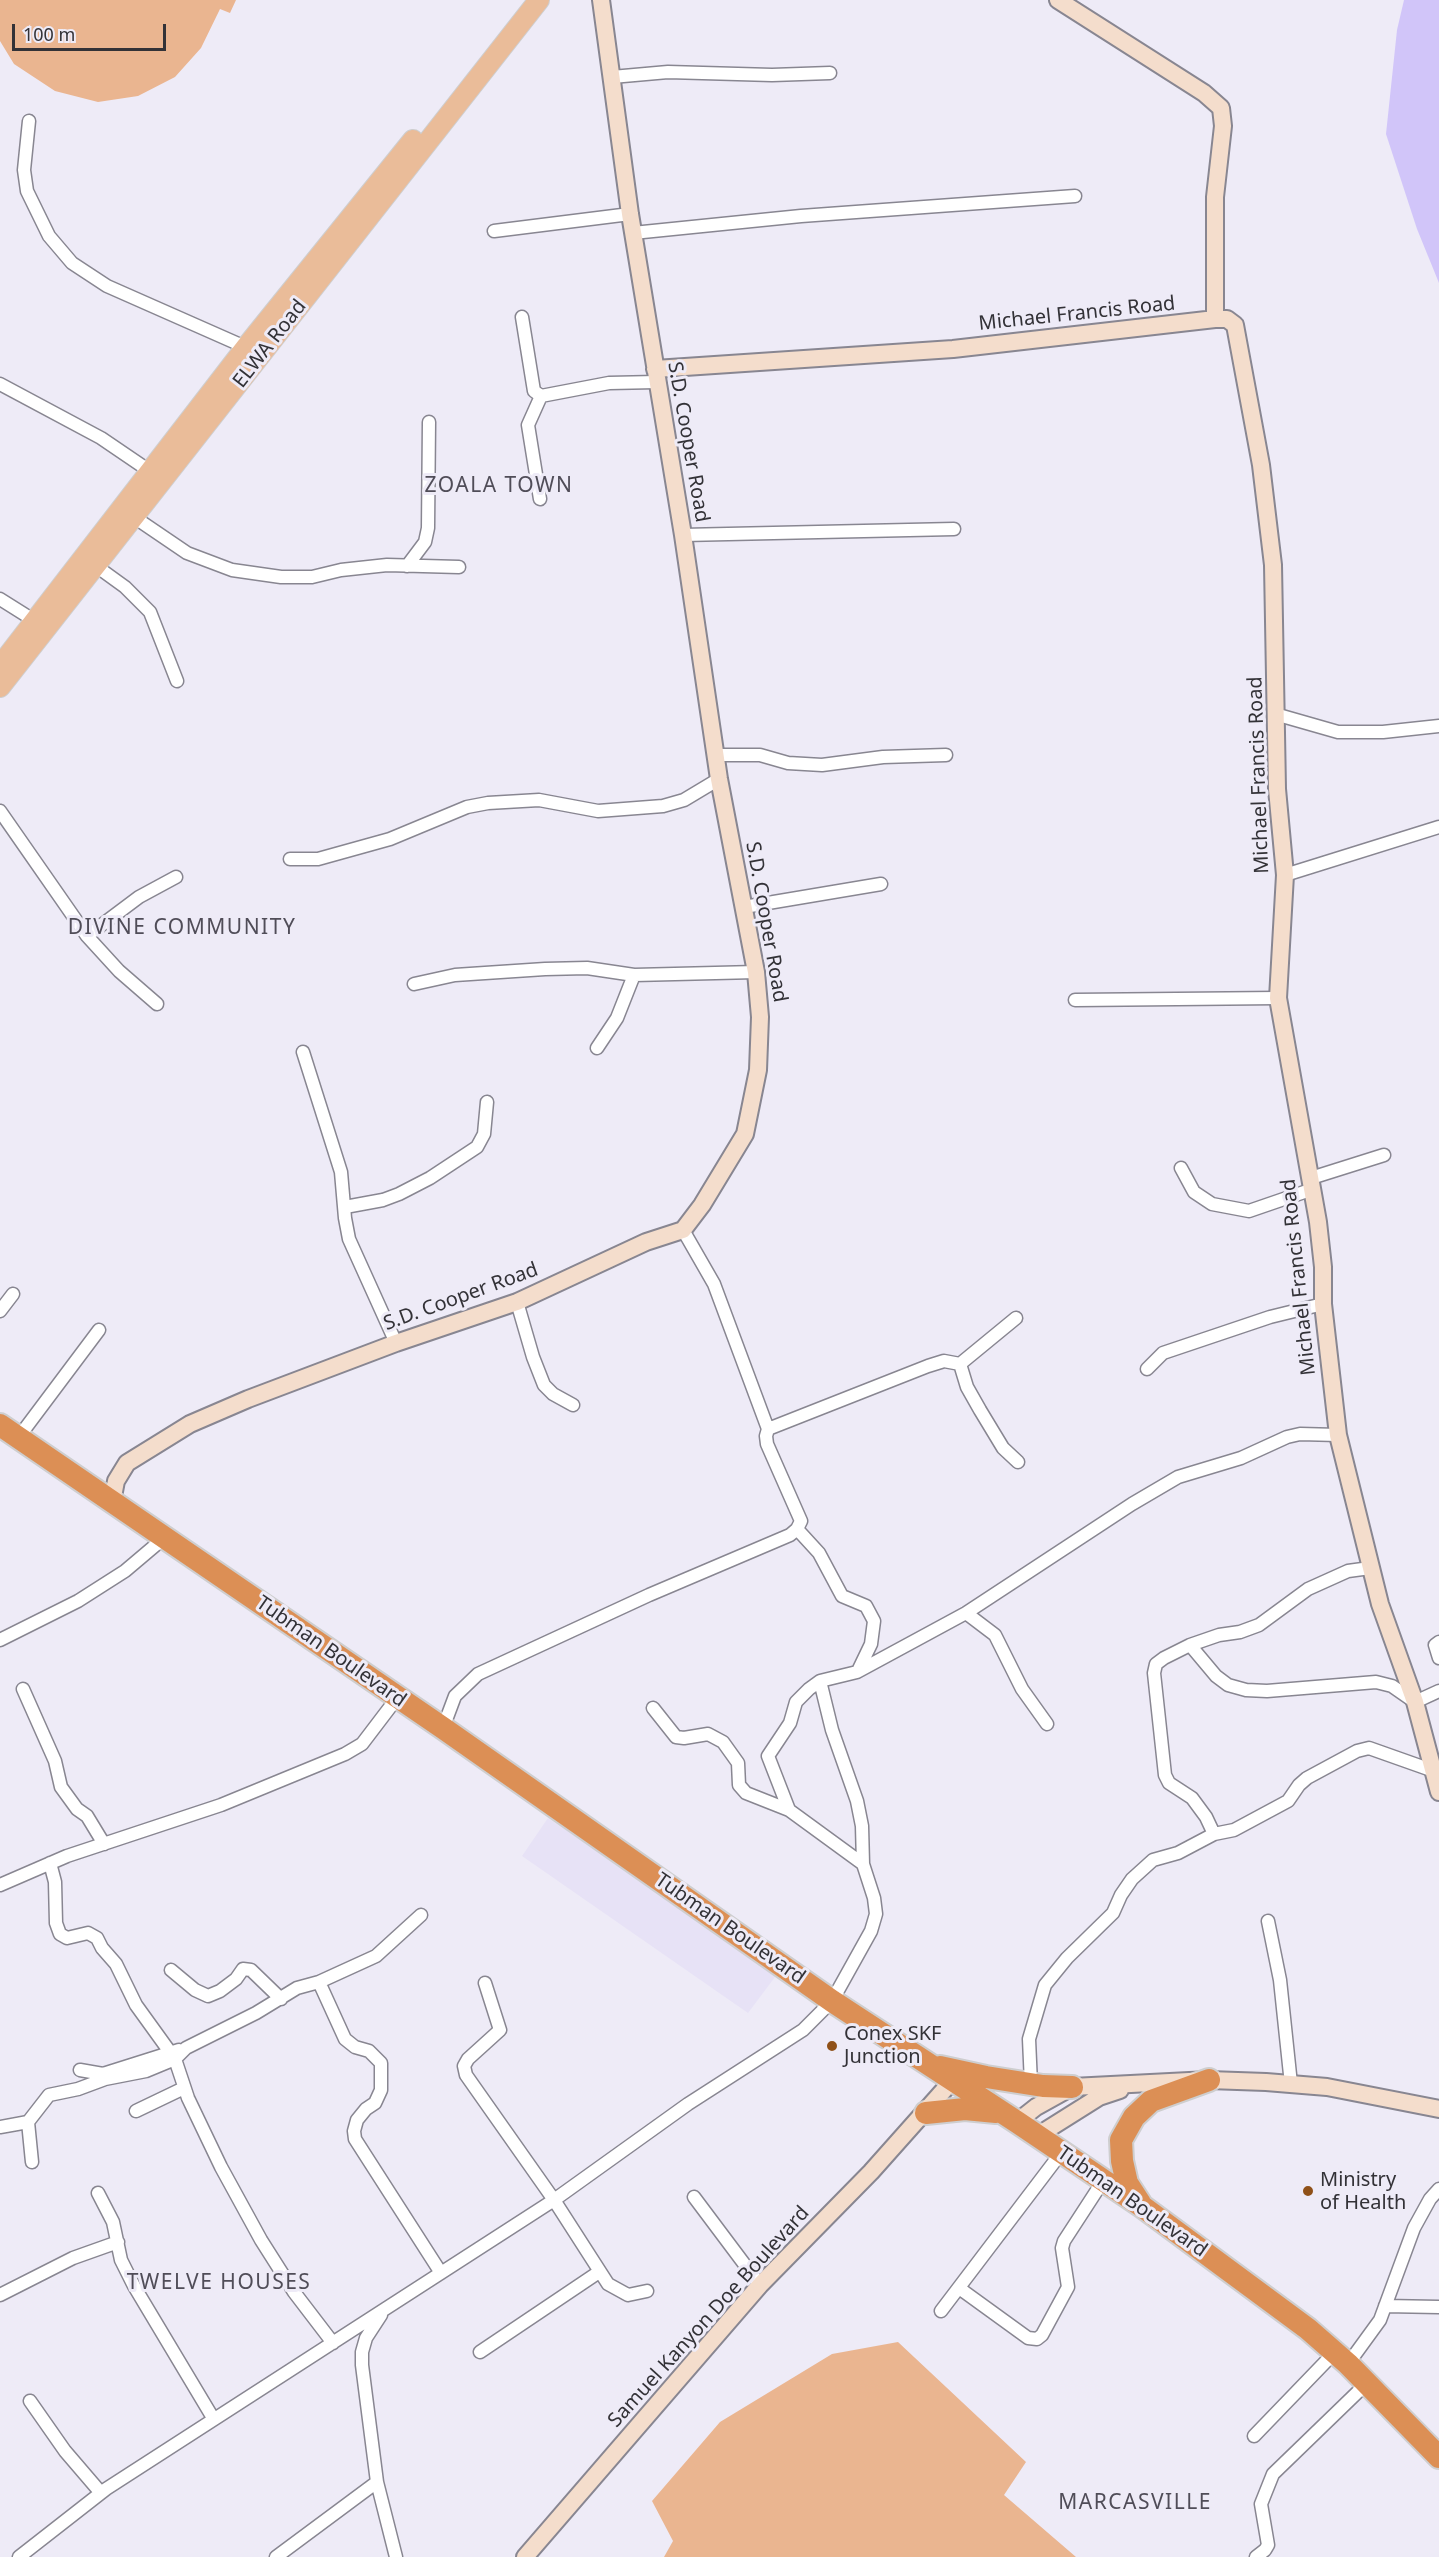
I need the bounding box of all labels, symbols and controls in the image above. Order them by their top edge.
scale bar [15,12,170,50]
text: 100 m [23,22,75,46]
street label: Michael Francis Road [978,292,1176,336]
street label: ELWA Road [228,295,312,393]
street label: S.D. Cooper Road [662,360,714,524]
district label: ZOALA TOWN [424,473,574,499]
street label: Michael Francis Road [1244,676,1274,874]
street label: S.D. Cooper Road [740,840,792,1004]
district label: DIVINE COMMUNITY [68,915,296,941]
street label: Michael Francis Road [1277,1178,1321,1376]
street label: S.D. Cooper Road [380,1258,542,1336]
street label: Tubman Boulevard [251,1591,411,1713]
street label: Tubman Boulevard [650,1868,810,1990]
place label: Conex SKF Junction [844,2022,941,2069]
marker: Conex SKF Junction [825,2039,839,2053]
street label: Tubman Boulevard [1052,2141,1212,2263]
place label: Ministry of Health [1320,2168,1406,2215]
marker: Ministry of Health [1301,2184,1315,2198]
street label: Samuel Kanyon Doe Boulevard [603,2202,815,2432]
district label: TWELVE HOUSES [127,2270,311,2296]
district label: MARCASVILLE [1058,2490,1212,2516]

